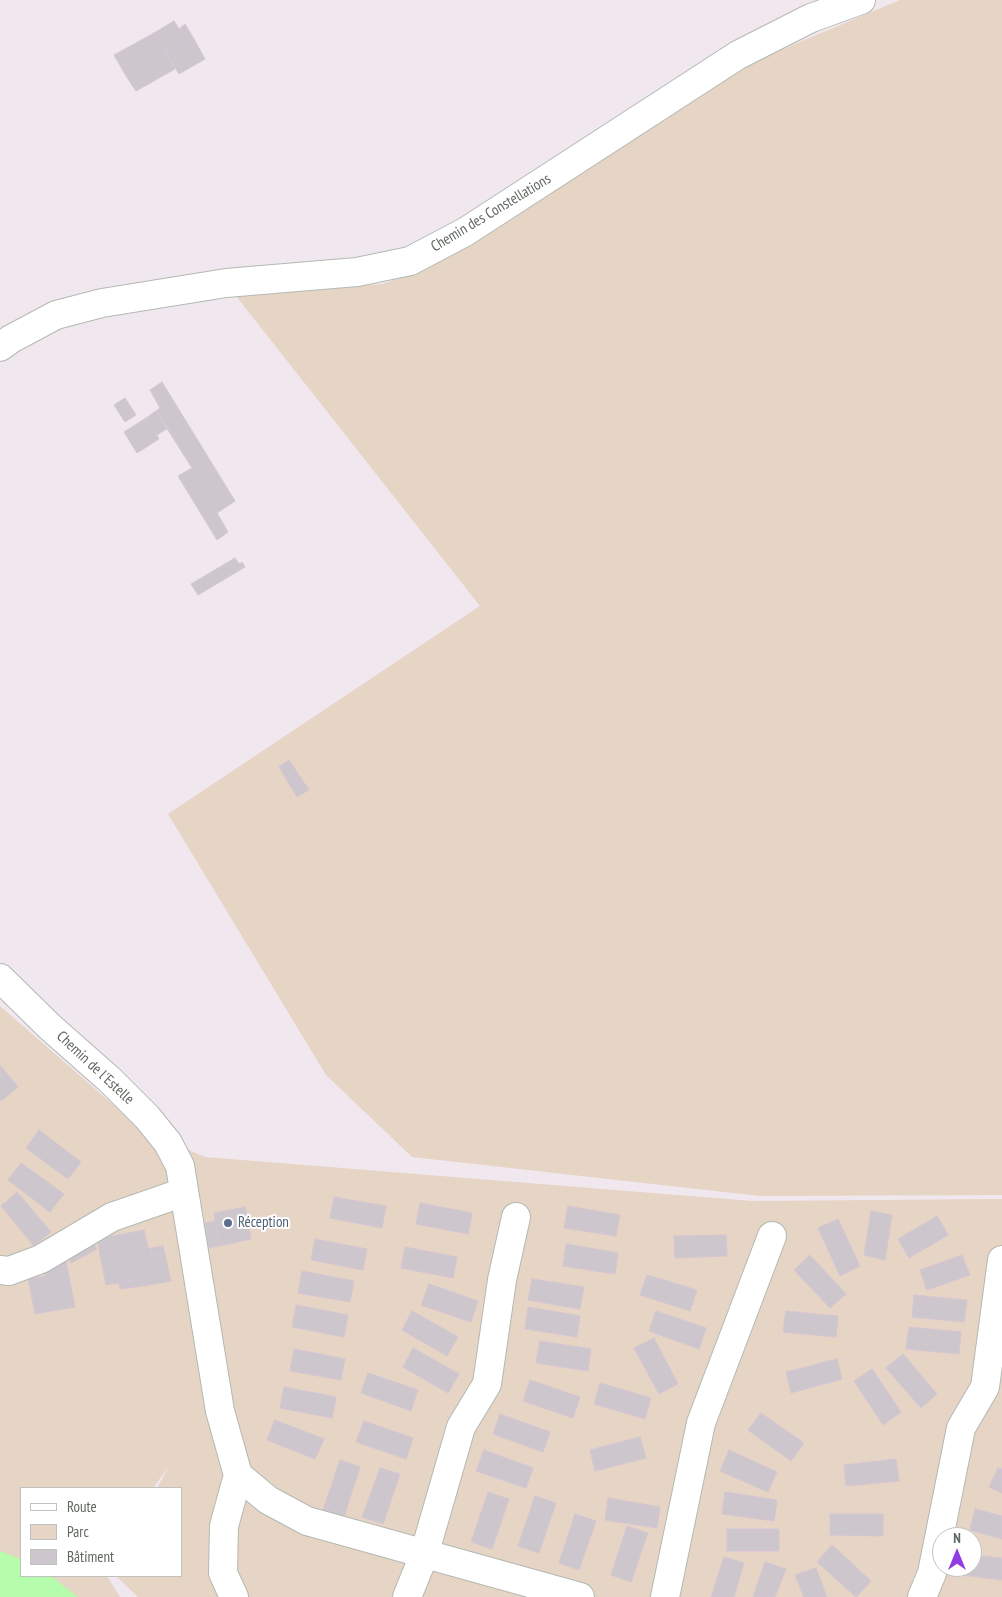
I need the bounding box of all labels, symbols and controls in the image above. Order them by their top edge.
street label: Chemin des Constellations [428,170,554,256]
street label: Chemin de l'Estelle [53,1028,137,1108]
place label: Réception [238,1214,289,1232]
marker: Réception [222,1217,234,1229]
legend [20,1487,182,1577]
text: Route [67,1497,97,1516]
text: Parc [67,1522,89,1541]
north arrow [932,1527,982,1577]
text: N [953,1529,961,1547]
text: Bâtiment [67,1547,114,1566]

